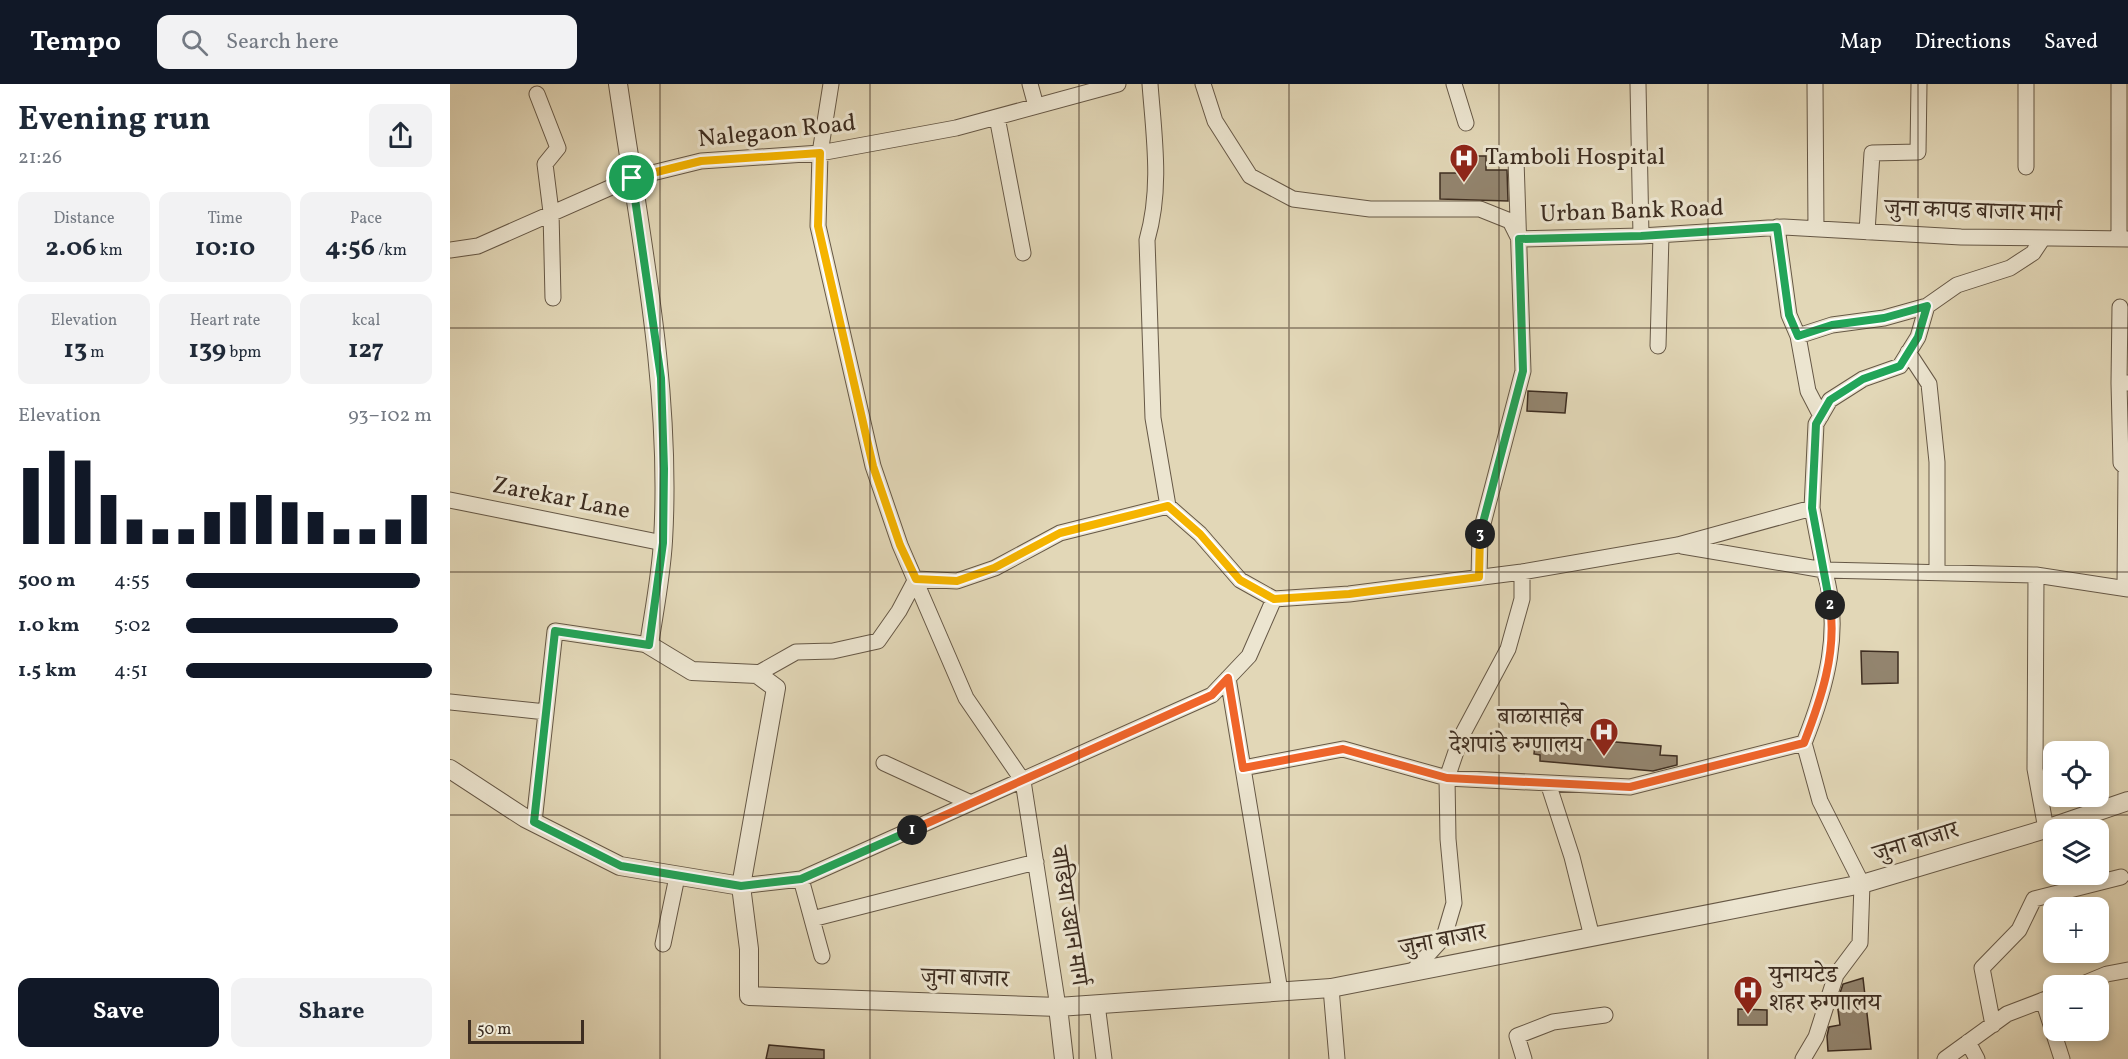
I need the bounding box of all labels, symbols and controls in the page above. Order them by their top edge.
search box [157,15,577,69]
text: Tempo [30,23,121,62]
icon: search [178,26,211,59]
text: Search here [226,27,339,58]
text: Map [1840,28,1882,57]
text: Directions [1915,28,2011,57]
text: Saved [2044,28,2098,57]
text: Evening run [18,98,211,144]
button: share [369,104,432,167]
street label: Nalegaon Road [696,107,858,157]
place label: Tamboli Hospital [1485,141,1665,175]
hospital icon: Tamboli Hospital [1448,142,1480,184]
text: 21:26 [18,144,62,172]
pin [606,152,657,203]
icon: arrive [615,161,648,194]
street label: Urban Bank Road [1540,192,1724,232]
street label: जुना कापड बाजार मार्ग [1883,192,2064,232]
text: Distance [53,208,115,230]
text: Time [207,208,243,230]
text: Pace [350,208,382,230]
text: 2.06 [45,230,97,266]
text: 10:10 [195,230,255,266]
text: 4:56 [325,230,375,266]
text: km [97,240,123,262]
text: /km [375,240,407,262]
text: Elevation [51,310,117,332]
text: Heart rate [190,310,260,332]
text: kcal [352,310,380,332]
text: 13 [63,332,87,368]
text: 139 [189,332,226,368]
text: 127 [348,332,384,368]
text: m [87,342,105,364]
text: bpm [226,342,261,364]
text: Elevation [18,402,101,430]
text: 93–102 m [348,402,432,430]
street label: Zarekar Lane [489,469,633,529]
pin: 3 [1465,519,1495,549]
text: 3 [1476,523,1484,545]
text: 500 m [18,567,76,595]
text: 4:55 [114,567,150,595]
pin: 2 [1815,590,1845,620]
text: 2 [1826,594,1834,616]
text: 1.0 km [18,612,80,640]
text: 5:02 [114,612,151,640]
text: 1.5 km [18,657,77,685]
text: 4:51 [114,657,148,685]
place label: बाळासाहेब देशपांडे रुग्णालय [1449,701,1585,763]
hospital icon: बाळासाहेब देशपांडे रुग्णालय [1588,716,1620,758]
map controls [2043,741,2109,1041]
button: locate [2043,741,2109,807]
street label: जुना बाजार [1868,814,1964,872]
pin: 1 [897,815,927,845]
text: 1 [909,819,915,841]
button: layers [2043,819,2109,885]
street label: वाडिया उद्यान मार्ग [1040,843,1096,989]
button: + [2043,897,2109,963]
street label: जुना बाजार [1396,916,1490,966]
place label: युनायटेड शहर रुग्णालय [1768,959,1882,1021]
street label: जुना बाजार [919,960,1011,998]
hospital icon: युनायटेड शहर रुग्णालय [1732,974,1764,1016]
button: − [2043,975,2109,1041]
button: Save [18,978,219,1047]
button: Share [231,978,432,1047]
scale bar [468,1017,584,1044]
text: 50 m [477,1019,511,1041]

